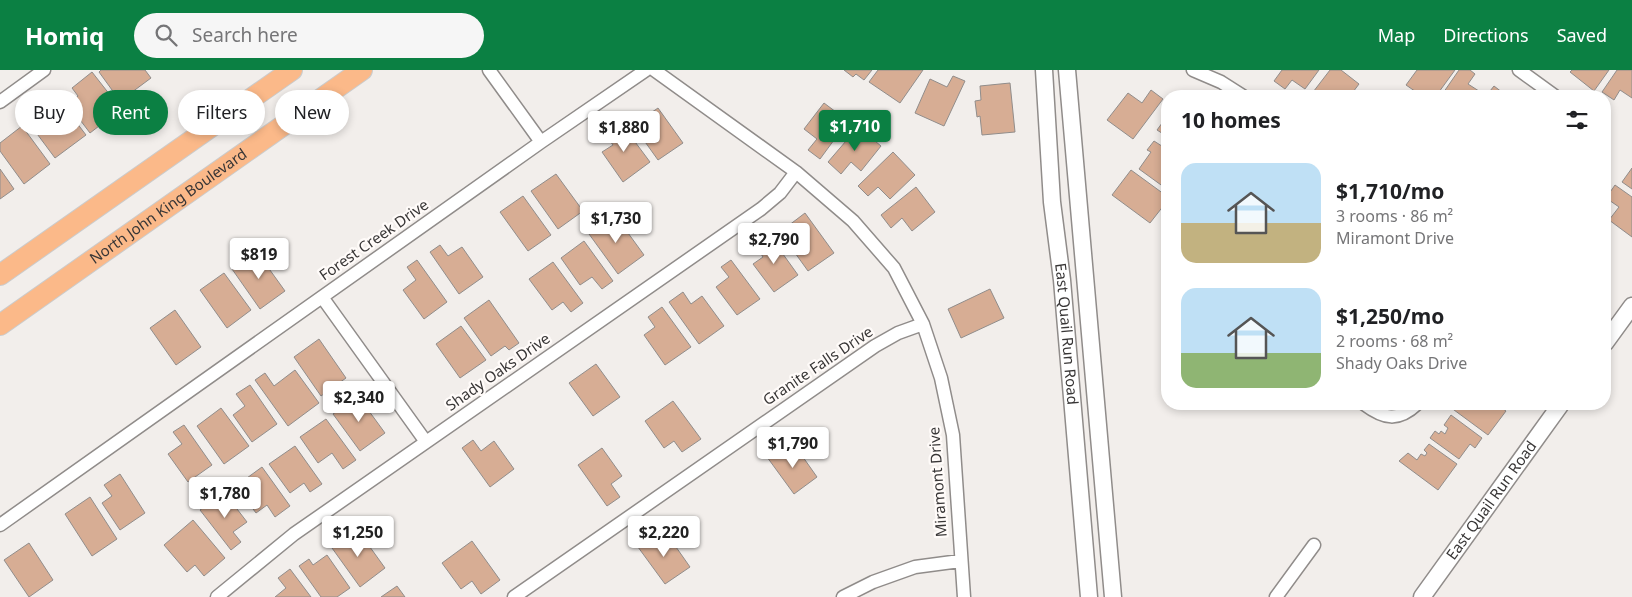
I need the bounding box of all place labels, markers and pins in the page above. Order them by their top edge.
pin: $1,710 [814,109,896,152]
pin: $1,880 [583,111,665,153]
pin: $1,730 [575,202,657,244]
pin: $2,790 [733,222,815,265]
pin: $819 [229,238,289,280]
pin: $2,340 [318,380,400,423]
pin: $1,790 [752,426,834,469]
pin: $1,780 [184,476,266,519]
pin: $1,250 [317,516,399,558]
pin: $2,220 [623,516,705,558]

